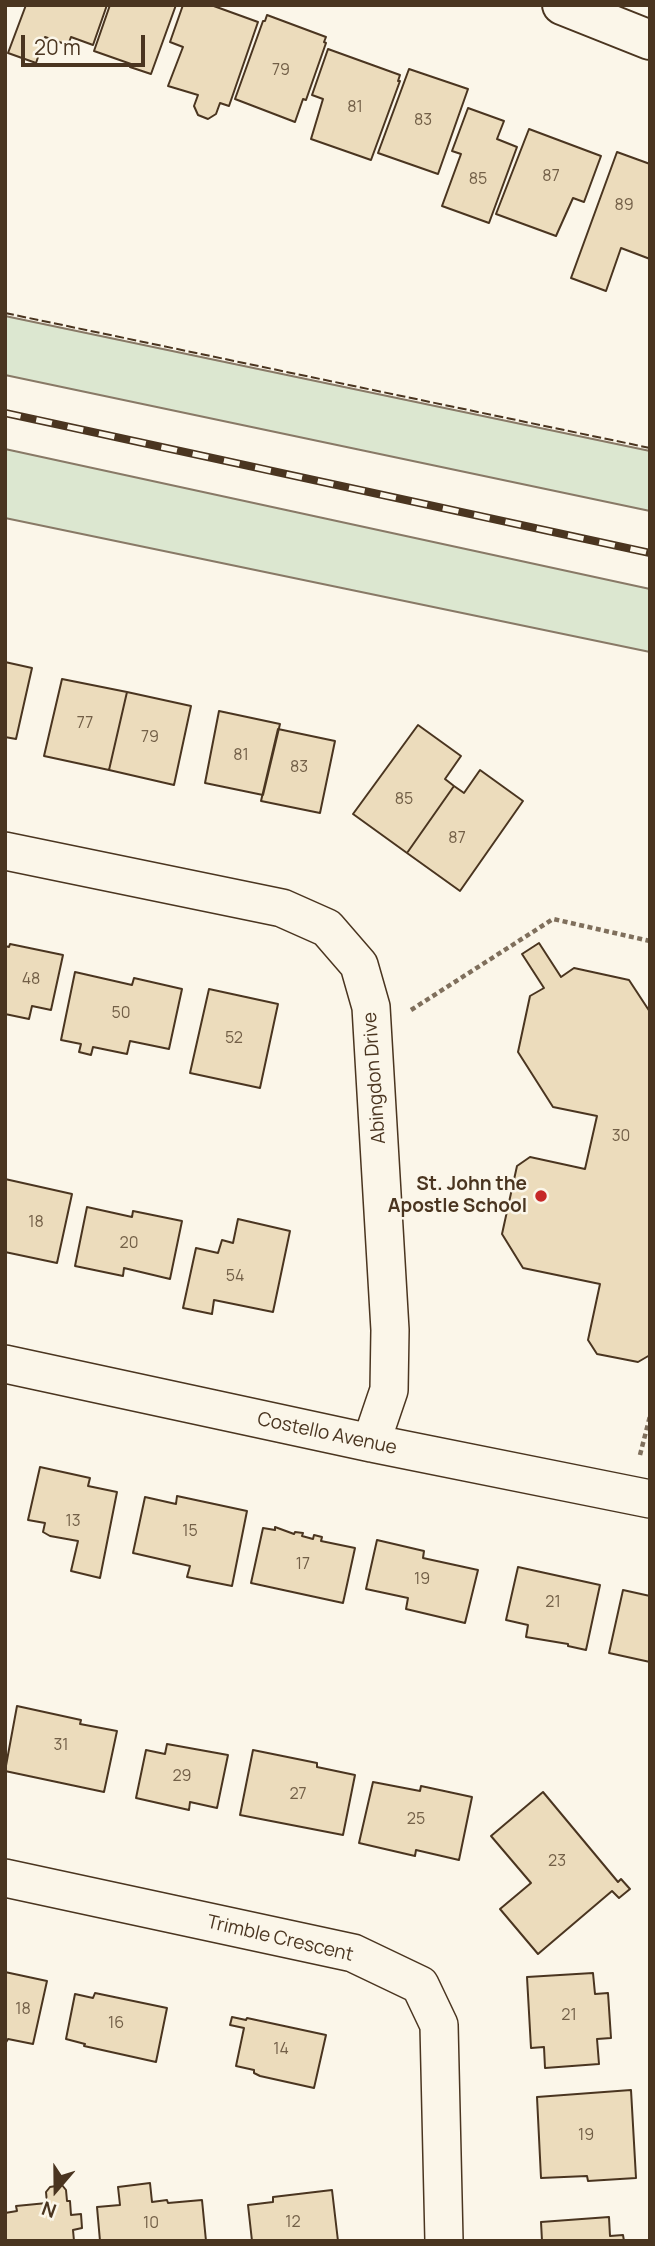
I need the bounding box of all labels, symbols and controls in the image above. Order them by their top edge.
scale bar [24,21,149,65]
text: 20 m [34,33,81,61]
house number: 79 [272,61,290,81]
house number: 81 [347,98,363,118]
house number: 83 [414,111,432,131]
house number: 87 [542,167,560,187]
house number: 85 [469,170,487,190]
house number: 89 [614,196,634,216]
house number: 77 [77,714,93,734]
house number: 79 [141,728,159,748]
house number: 81 [233,746,249,766]
house number: 83 [290,758,308,778]
house number: 85 [395,790,413,810]
house number: 87 [448,829,466,849]
house number: 48 [22,970,40,990]
house number: 50 [112,1004,130,1024]
street label: Abingdon Drive [359,1011,391,1145]
house number: 52 [225,1029,243,1049]
house number: 30 [612,1127,630,1147]
place label: St. John the Apostle School [388,1174,527,1218]
marker: St. John the Apostle School [533,1188,549,1204]
house number: 18 [28,1213,44,1233]
house number: 20 [120,1234,138,1254]
house number: 54 [226,1267,244,1287]
street label: Costello Avenue [255,1408,399,1460]
house number: 13 [65,1512,81,1532]
house number: 15 [182,1522,198,1542]
house number: 17 [296,1555,310,1575]
house number: 19 [414,1570,430,1590]
house number: 21 [545,1593,561,1613]
house number: 31 [53,1736,69,1756]
house number: 29 [172,1767,192,1787]
house number: 27 [289,1785,307,1805]
house number: 25 [407,1810,425,1830]
house number: 23 [548,1852,566,1872]
street label: Trimble Crescent [205,1911,355,1967]
house number: 18 [15,2000,31,2020]
house number: 21 [561,2006,577,2026]
house number: 16 [108,2014,124,2034]
house number: 14 [273,2040,289,2060]
house number: 19 [578,2126,594,2146]
north arrow [21,2155,91,2225]
text: N [38,2195,60,2224]
house number: 12 [285,2213,301,2233]
house number: 10 [143,2214,159,2234]

